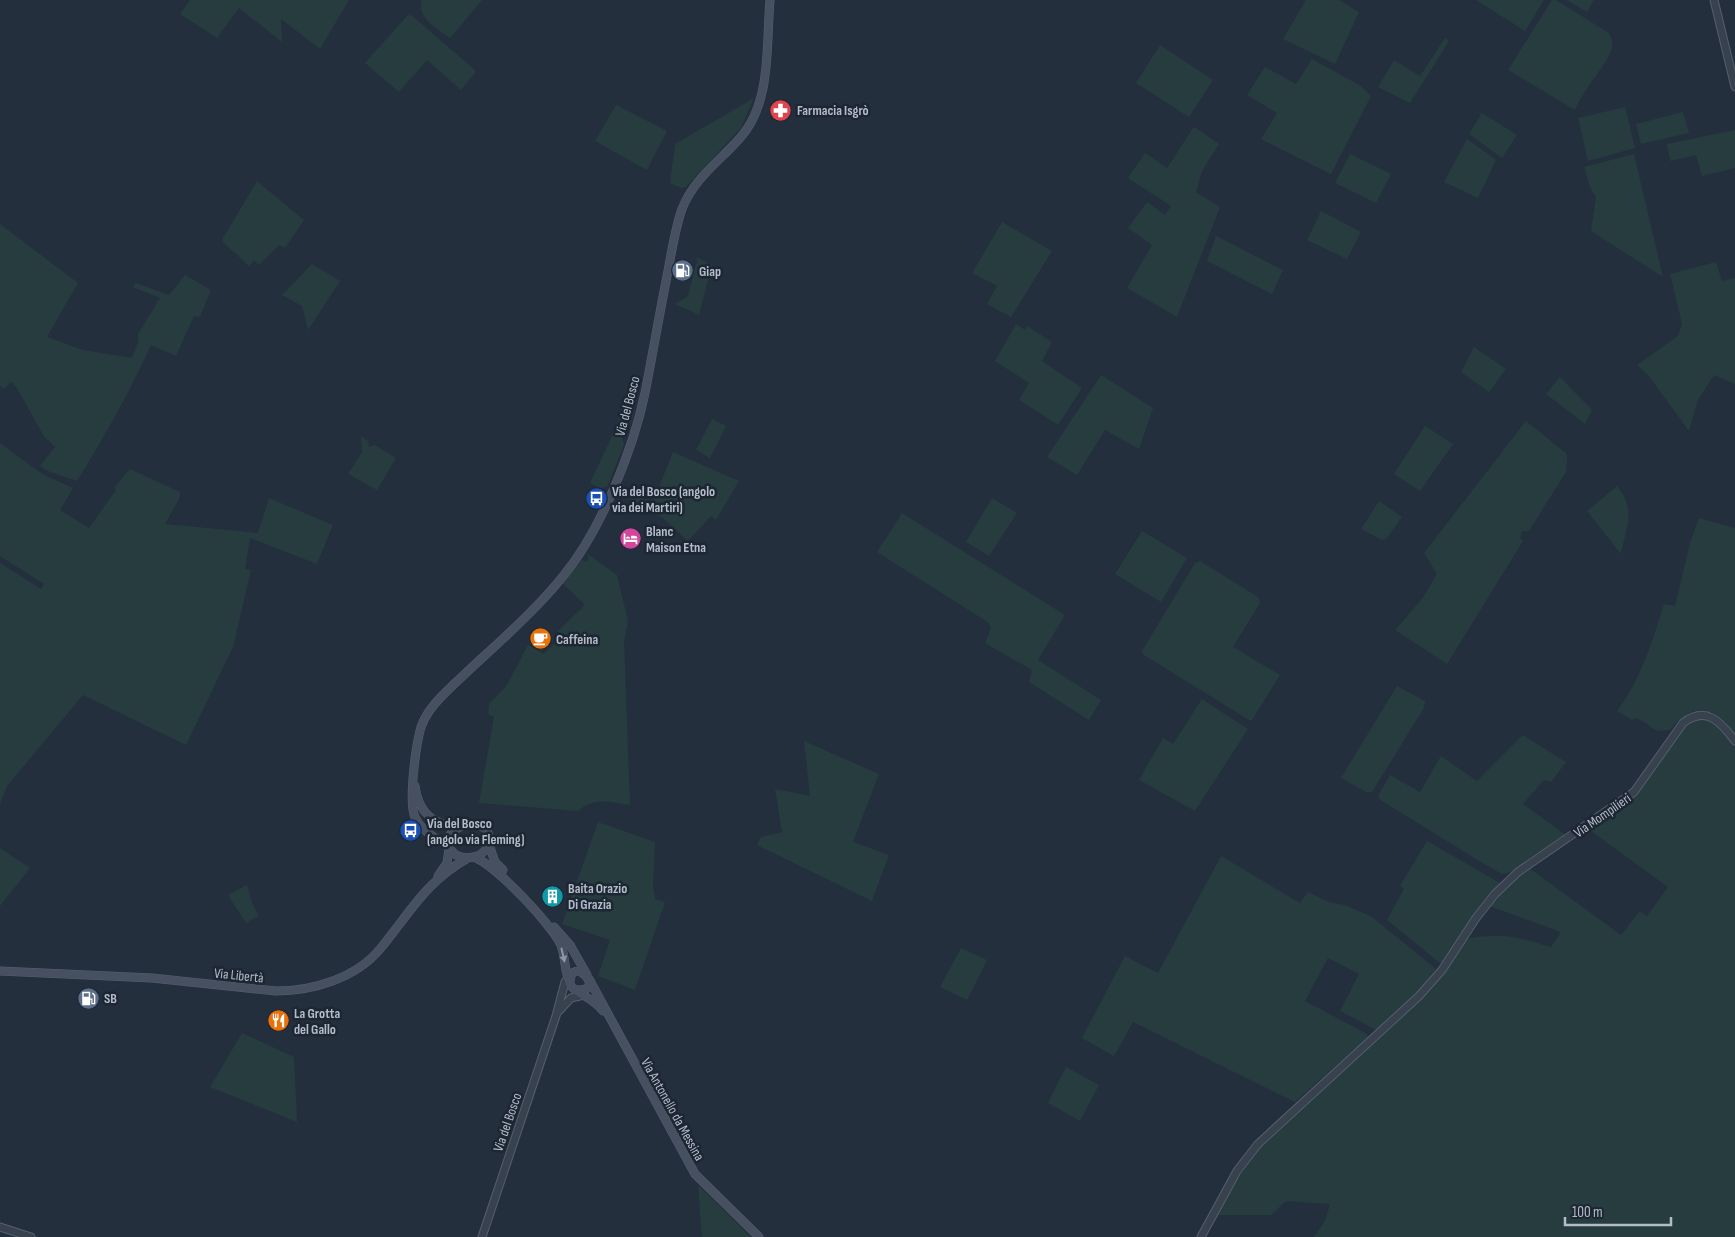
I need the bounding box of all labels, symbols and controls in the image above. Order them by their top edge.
pharmacy icon: Farmacia Isgrò [769,98,793,122]
place label: Farmacia Isgrò [797,102,869,119]
fuel station icon: Giap [671,259,695,283]
place label: Giap [699,263,721,280]
street label: Via del Bosco [611,374,644,438]
place label: Via del Bosco (angolo via dei Martiri) [612,483,715,516]
bus stop icon: Via del Bosco (angolo via dei Martiri) [584,487,608,511]
place label: Blanc Maison Etna [646,523,706,556]
hotel icon: Blanc Maison Etna [618,527,642,551]
cafe icon: Caffeina [528,627,552,651]
place label: Caffeina [556,631,598,648]
street label: Via Mompilieri [1570,790,1634,841]
place label: Via del Bosco (angolo via Fleming) [427,815,524,848]
bus stop icon: Via del Bosco (angolo via Fleming) [399,819,423,843]
place label: Baita Orazio Di Grazia [568,880,627,913]
building icon: Baita Orazio Di Grazia [540,884,564,908]
one-way arrow [559,947,567,962]
street label: Via Libertà [213,964,264,987]
fuel station icon: SB [76,986,100,1010]
place label: SB [104,990,117,1007]
place label: La Grotta del Gallo [294,1005,340,1038]
restaurant icon: La Grotta del Gallo [266,1009,290,1033]
street label: Via Antonello da Messina [637,1055,708,1164]
street label: Via del Bosco [489,1090,526,1154]
scale bar [1565,1194,1671,1226]
text: 100 m [1572,1203,1603,1222]

